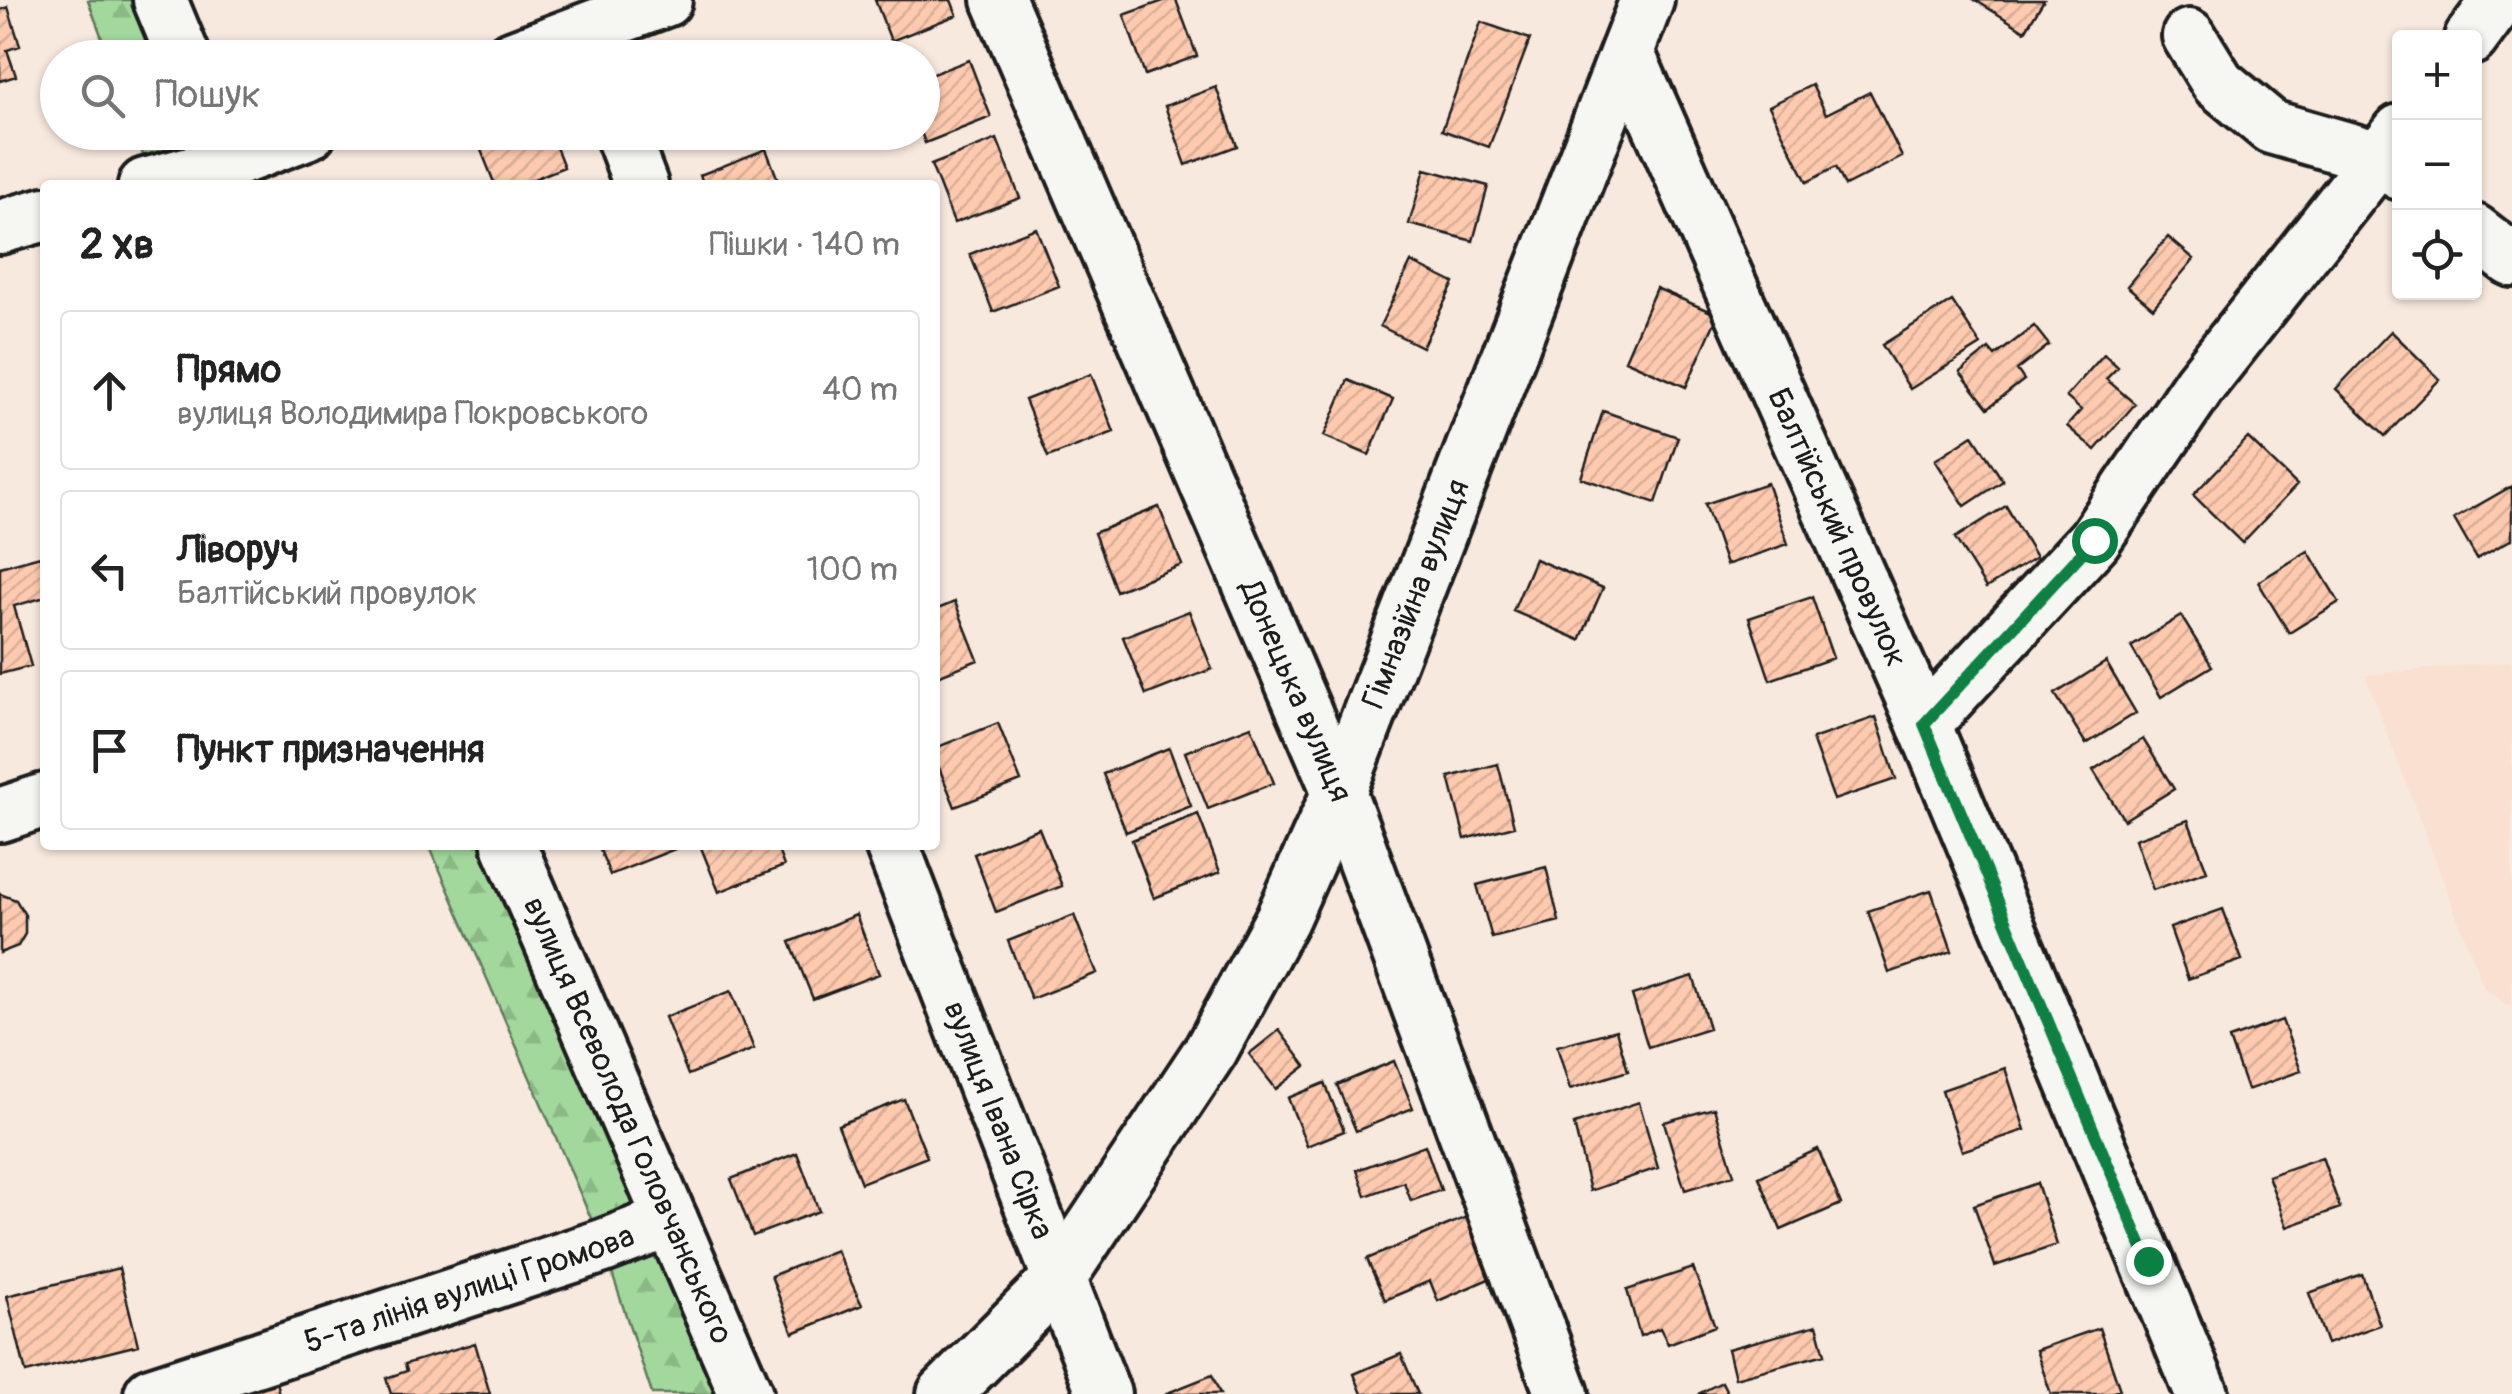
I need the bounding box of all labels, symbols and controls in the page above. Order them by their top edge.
map controls [2392,30,2482,300]
button: + [2392,30,2482,120]
search box [40,40,940,150]
icon: search [75,68,130,123]
text: Пошук [155,71,261,119]
button: − [2392,120,2482,210]
button: locate [2392,210,2482,300]
text: 2 хв [80,219,154,271]
text: Пішки · 140 m [709,225,900,265]
text: Прямо [177,346,281,394]
icon: ahead [82,363,137,418]
text: 40 m [822,370,898,410]
street label: Балтійський провулок [1758,382,1916,673]
text: вулиця Володимира Покровського [177,394,648,434]
street label: Гімназійна вулиця [1353,474,1479,715]
route start [2072,518,2118,564]
text: Ліворуч [177,526,299,574]
icon: left [82,543,137,598]
text: 100 m [806,550,898,590]
street label: Донецька вулиця [1230,573,1361,807]
text: Балтійський провулок [177,574,478,614]
icon: arrive [82,723,137,778]
text: Пункт призначення [177,726,485,774]
street label: вулиця Всеволода Головчанського [514,891,742,1350]
street label: вулиця Івана Сірка [934,995,1062,1245]
street label: 5-та лінія вулиці Громова [299,1216,640,1362]
route end [2126,1239,2172,1285]

